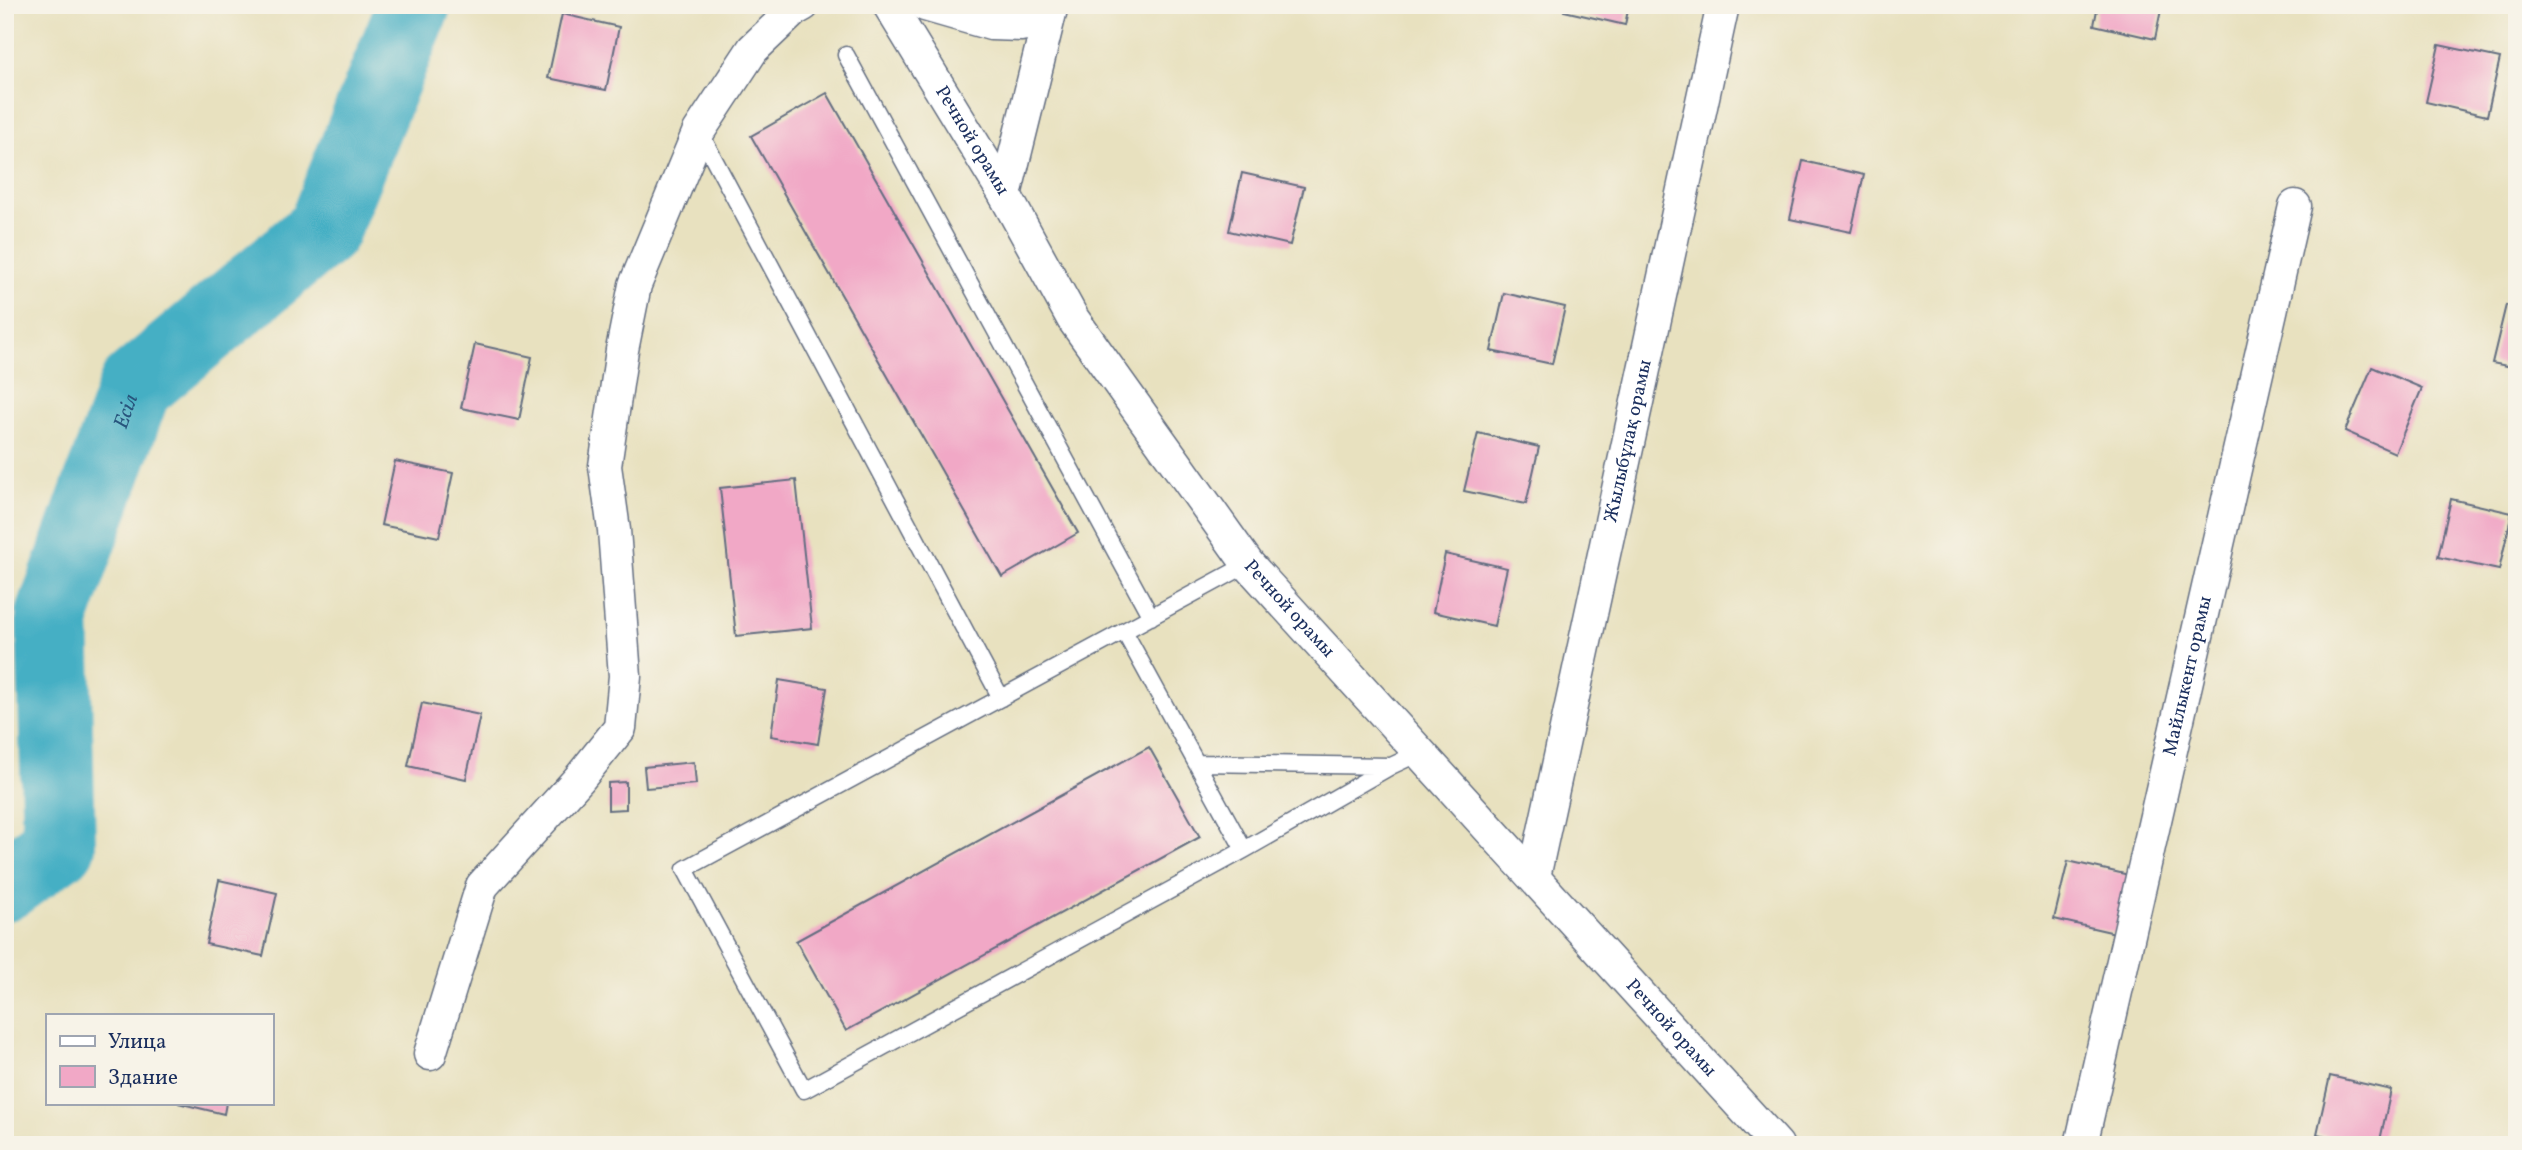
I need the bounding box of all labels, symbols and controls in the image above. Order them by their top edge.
street label: Речной орамы [928,81,1015,200]
street label: Жылыбұлақ орамы [1598,357,1659,525]
water label: Есіл [107,390,146,433]
street label: Речной орамы [1238,554,1340,664]
street label: Майлыкент орамы [2157,594,2219,758]
street label: Речной орамы [1619,974,1722,1083]
legend [46,1014,273,1104]
text: Улица [108,1028,166,1057]
text: Здание [108,1064,178,1093]

